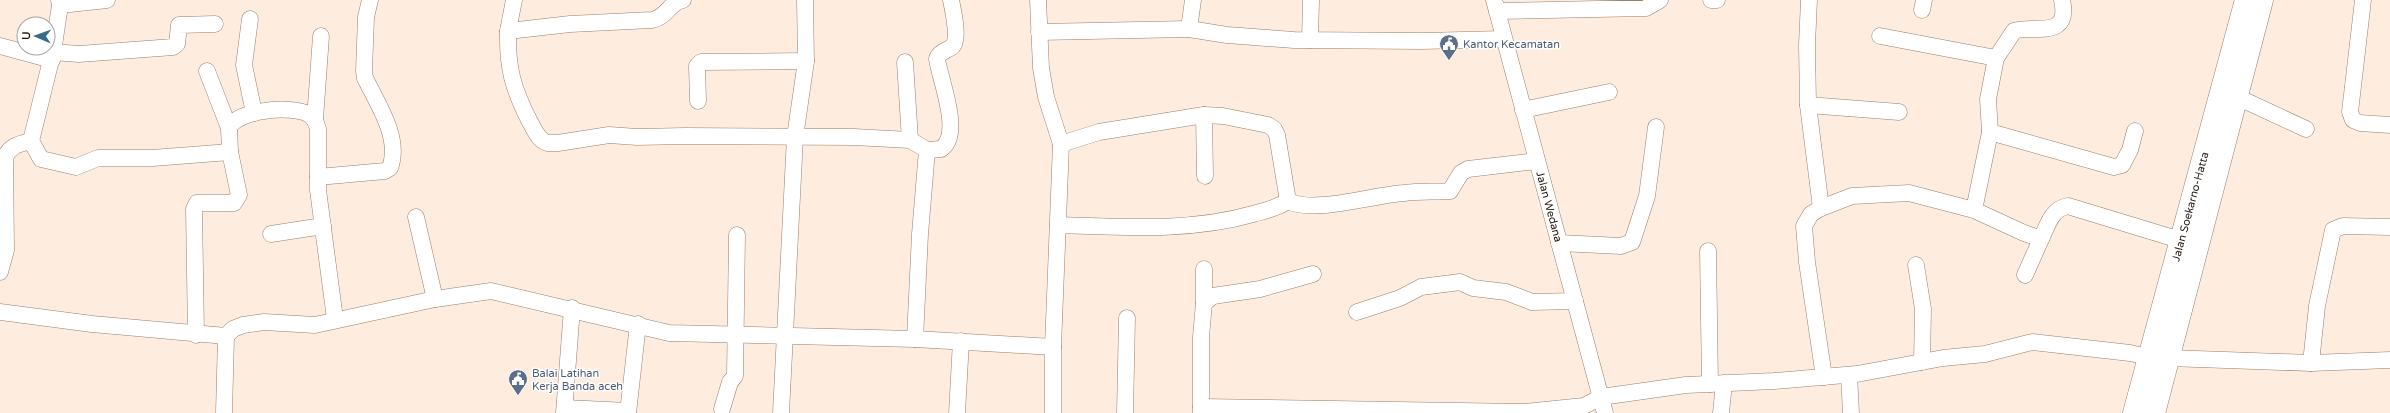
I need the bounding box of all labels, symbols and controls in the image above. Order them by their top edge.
north arrow [16,16,56,56]
text: U [20,31,33,40]
public building icon: Kantor Kecamatan [1438,33,1460,61]
place label: Kantor Kecamatan [1463,38,1560,51]
street label: Jalan Soekarno-Hatta [2169,150,2211,263]
street label: Jalan Wedana [1534,170,1565,243]
place label: Balai Latihan Kerja Banda aceh [532,367,623,393]
public building icon: Balai Latihan Kerja Banda aceh [507,368,529,396]

